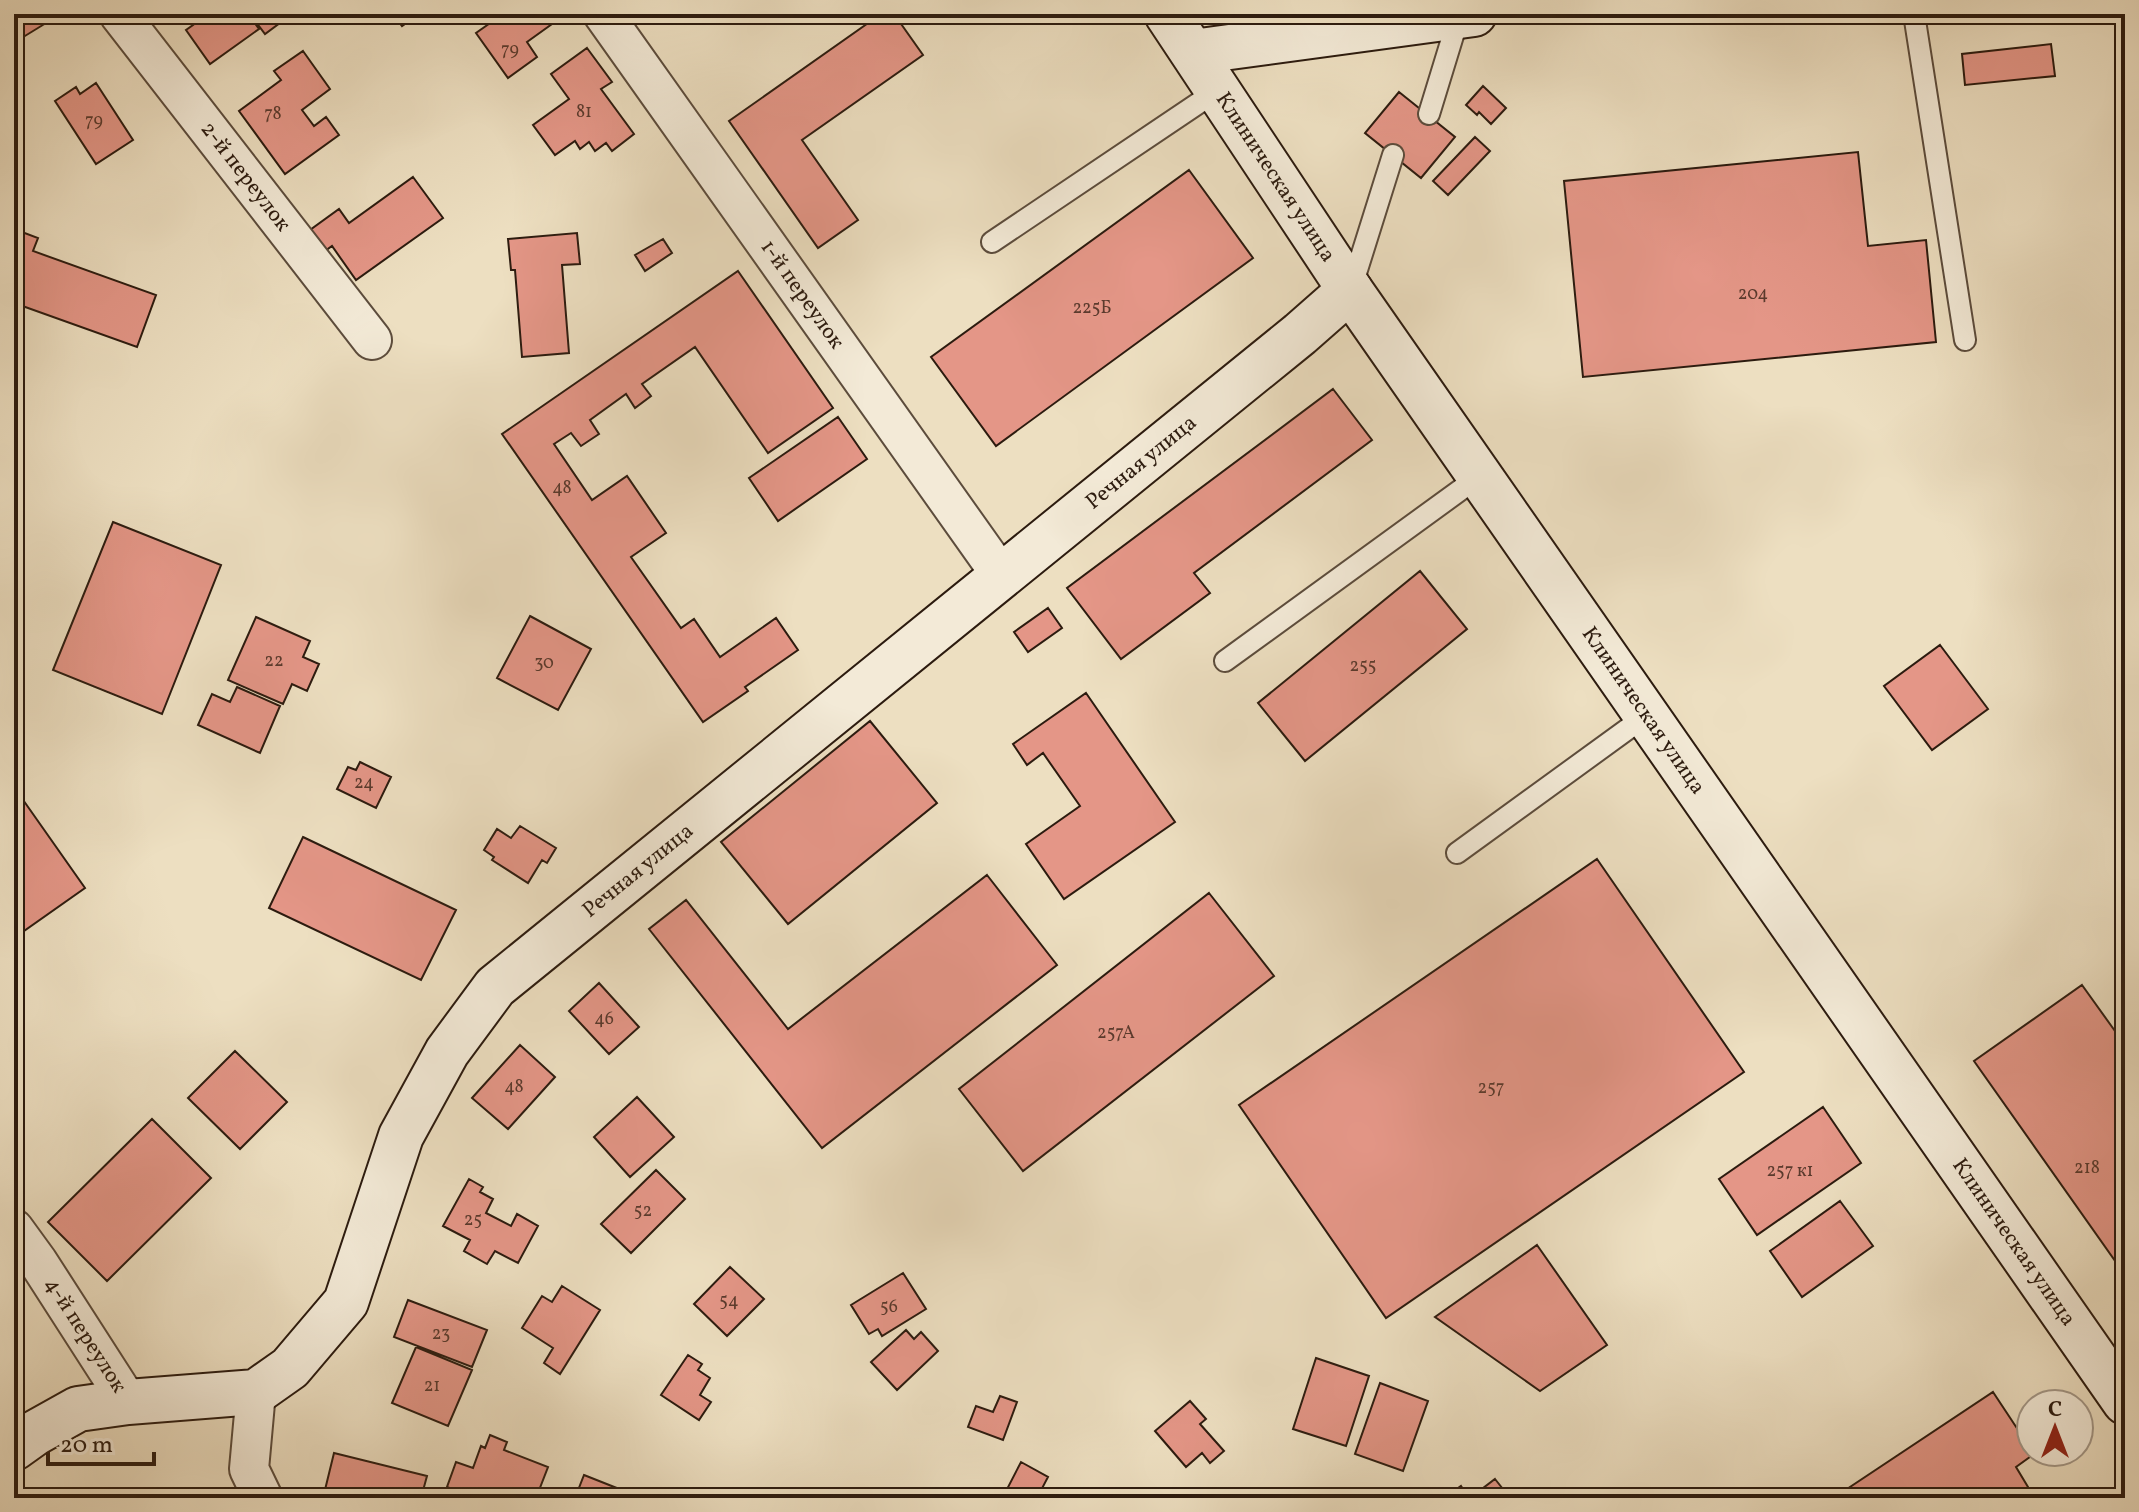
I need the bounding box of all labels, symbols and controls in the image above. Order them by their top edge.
house number: 79 [501,38,519,63]
street label: Клиническая улица [1208,86,1343,269]
house number: 81 [576,100,592,125]
house number: 78 [264,102,282,127]
house number: 79 [85,109,103,134]
street label: 2-й переулок [193,115,298,238]
street label: 1-й переулок [752,234,852,356]
house number: 204 [1738,282,1768,307]
house number: 225Б [1072,296,1112,321]
street label: Речная улица [1079,408,1204,517]
house number: 48 [552,476,572,501]
street label: Клиническая улица [1574,620,1713,801]
house number: 22 [264,649,284,674]
house number: 30 [534,651,554,676]
house number: 255 [1350,654,1376,679]
house number: 24 [354,771,374,796]
street label: Речная улица [576,816,701,926]
house number: 46 [594,1007,614,1032]
house number: 257А [1097,1021,1135,1046]
house number: 48 [504,1075,524,1100]
house number: 257 [1477,1076,1505,1101]
street label: Клиническая улица [1944,1152,2083,1333]
house number: 218 [2074,1156,2100,1181]
house number: 257 к1 [1766,1159,1814,1184]
house number: 52 [634,1199,652,1224]
house number: 25 [464,1208,482,1233]
street label: 4-й переулок [36,1271,134,1400]
house number: 54 [719,1289,739,1314]
house number: 56 [880,1295,898,1320]
house number: 23 [432,1322,450,1347]
house number: 21 [424,1374,440,1399]
north arrow [2015,1388,2095,1468]
text: С [2048,1395,2062,1426]
scale bar [48,1416,154,1466]
text: 20 m [60,1429,113,1463]

